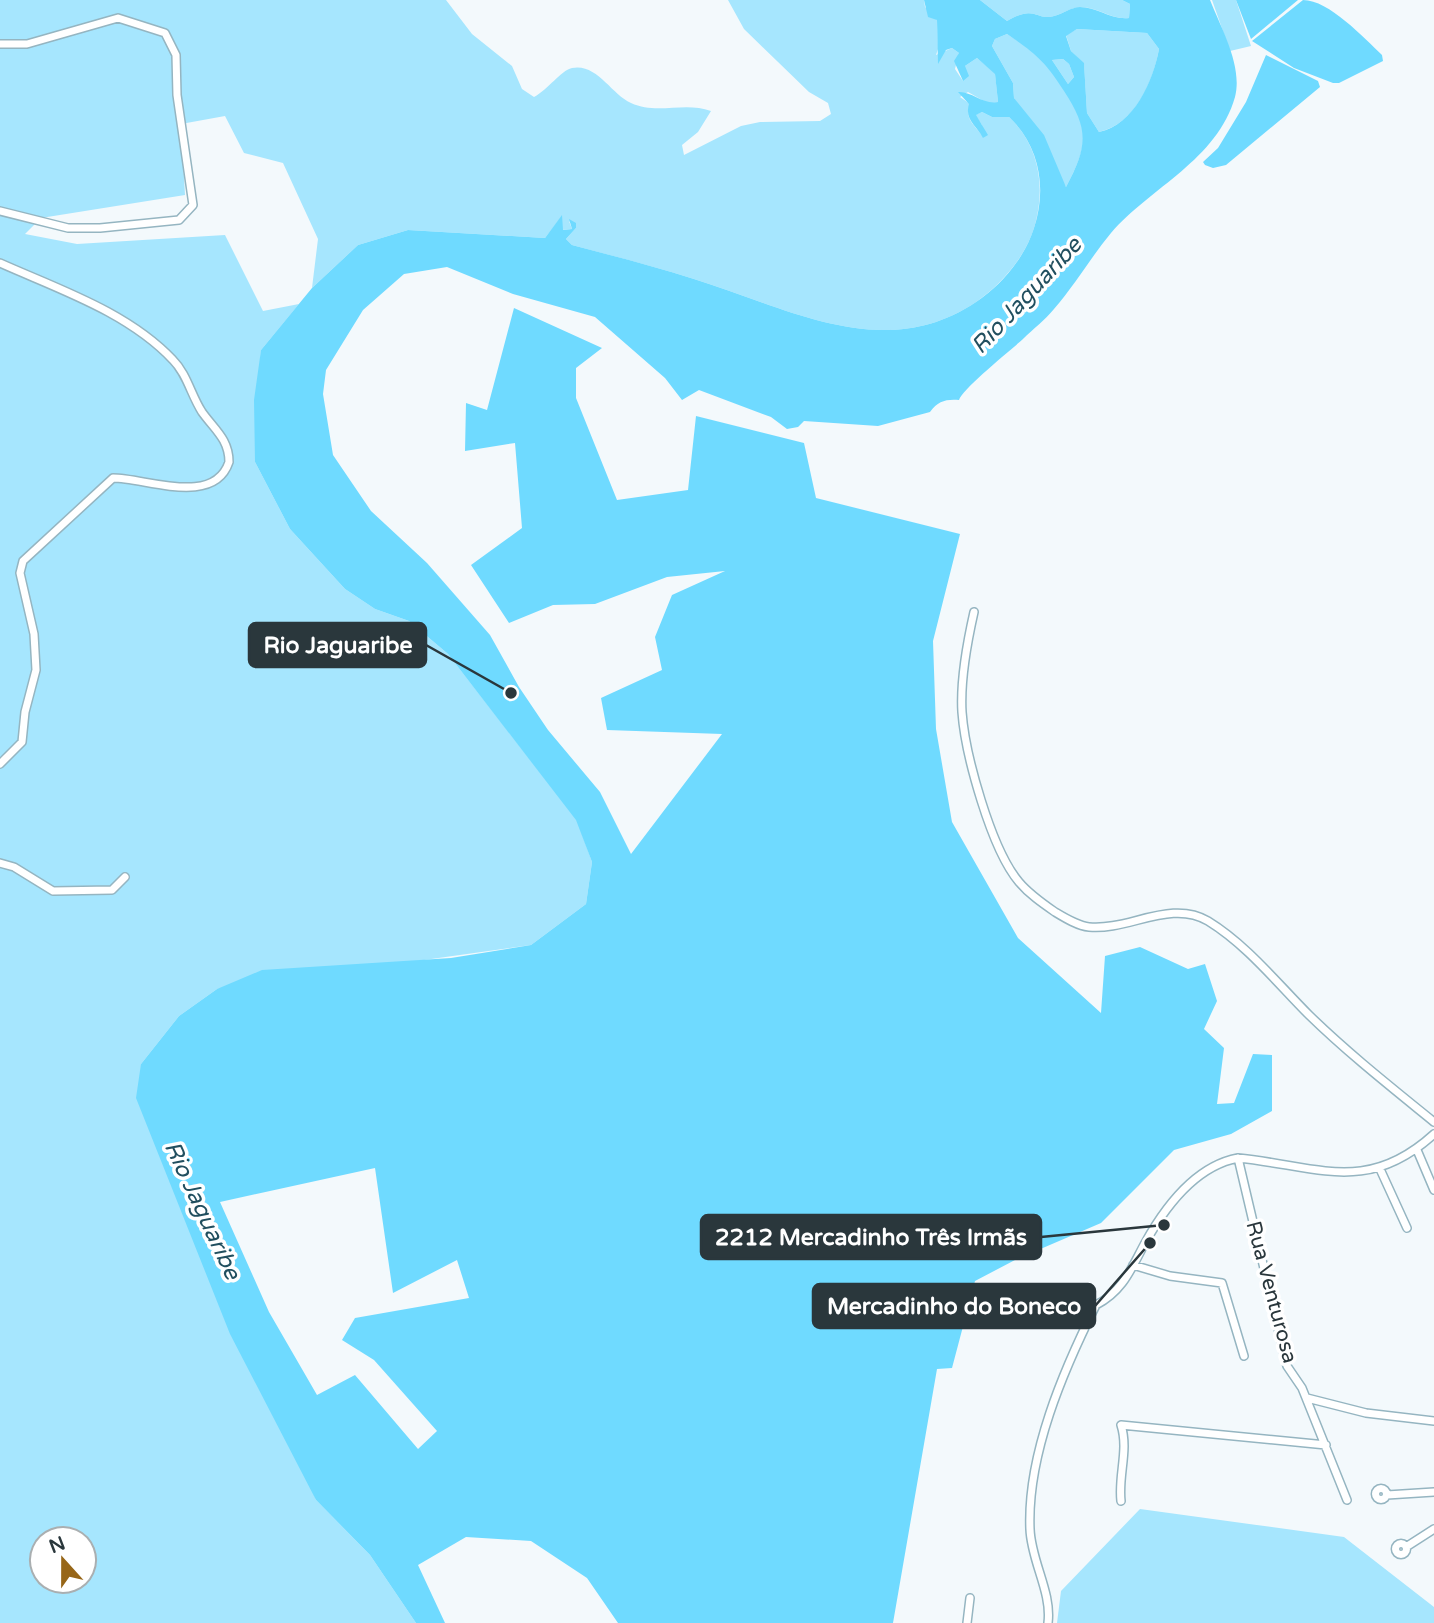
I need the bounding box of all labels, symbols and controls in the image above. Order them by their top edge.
water label: Rio Jaguaribe [966,230,1089,360]
callout: Rio Jaguaribe [249,623,426,667]
text: Rio Jaguaribe [263,632,413,660]
water label: Rio Jaguaribe [158,1137,247,1286]
callout: 2212 Mercadinho Três Irmãs [701,1215,1041,1259]
street label: Rua Venturosa [1241,1218,1302,1366]
text: 2212 Mercadinho Três Irmãs [715,1224,1027,1252]
callout: Mercadinho do Boneco [813,1284,1095,1328]
text: Mercadinho do Boneco [827,1293,1081,1321]
north arrow [28,1525,98,1595]
text: N [46,1532,68,1558]

